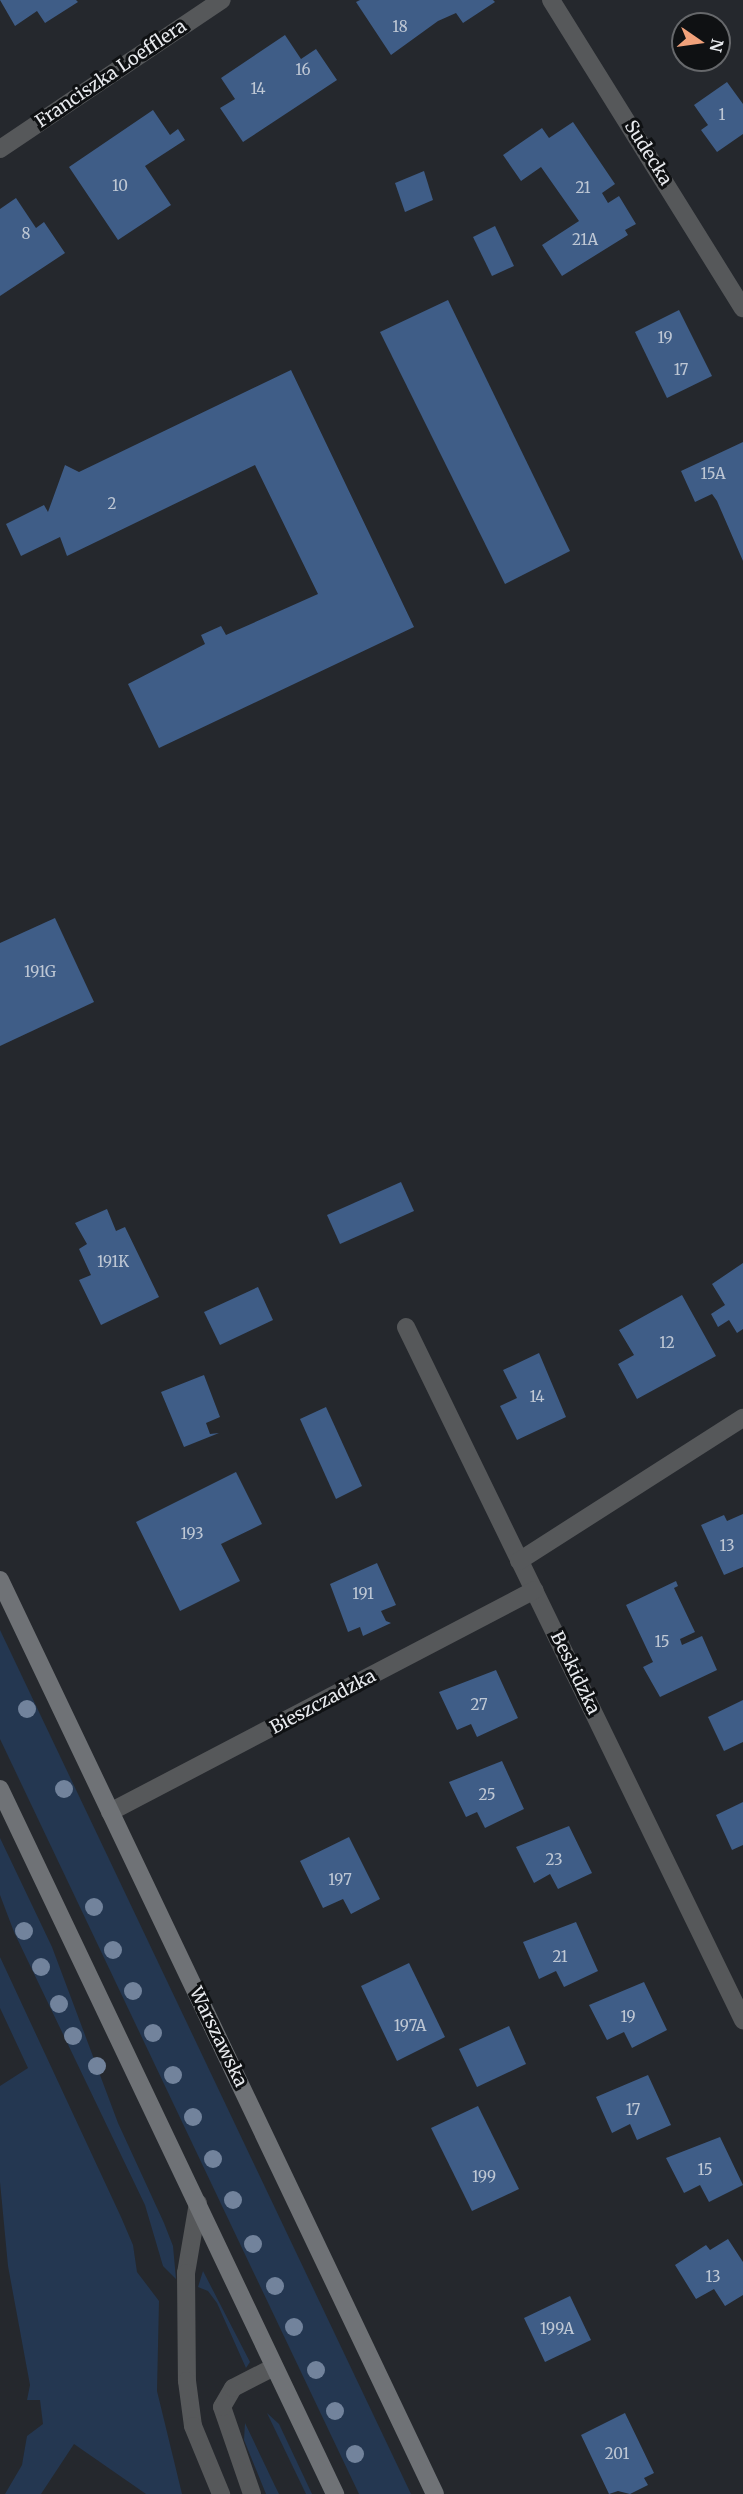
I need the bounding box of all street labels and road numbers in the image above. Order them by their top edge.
street label: Franciszka Loefflera [31,15,191,133]
street label: Sudecka [620,117,676,189]
street label: Beskidzka [546,1628,604,1718]
street label: Bieszczadzka [267,1665,379,1739]
street label: Warszawska [185,1984,251,2090]

